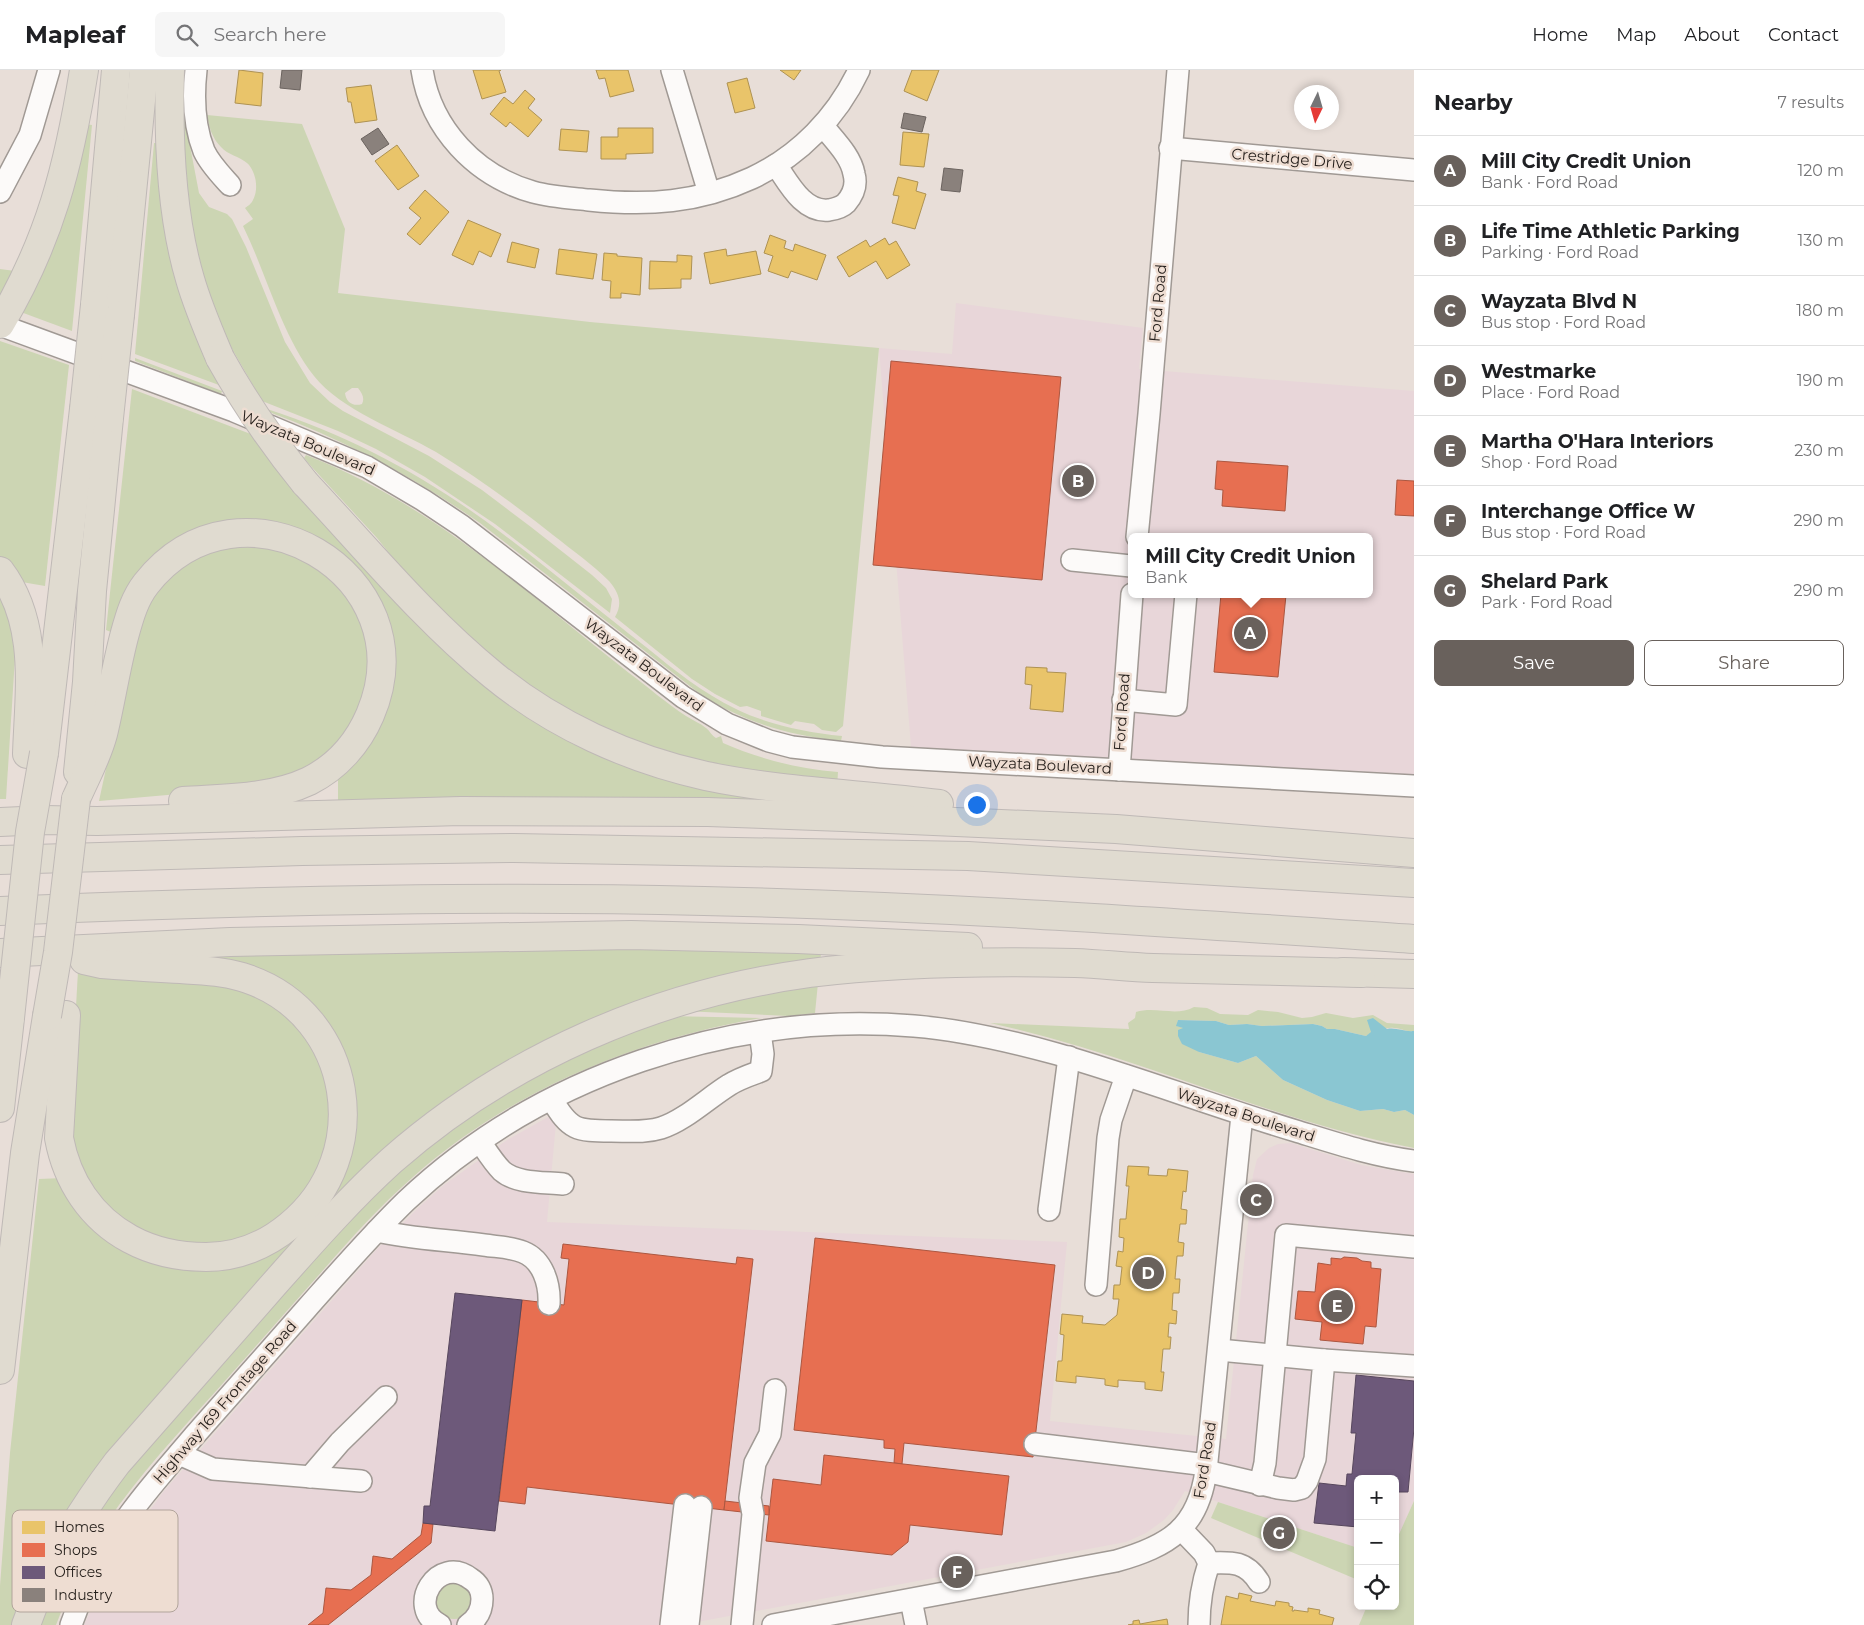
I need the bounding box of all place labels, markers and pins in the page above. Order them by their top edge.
pin: B [1062,462,1094,500]
pin: A [1234,614,1266,652]
pin: C [1240,1181,1272,1219]
pin: D [1132,1254,1164,1292]
pin: E [1321,1287,1353,1325]
pin: G [1263,1514,1295,1552]
pin: F [941,1553,973,1591]

